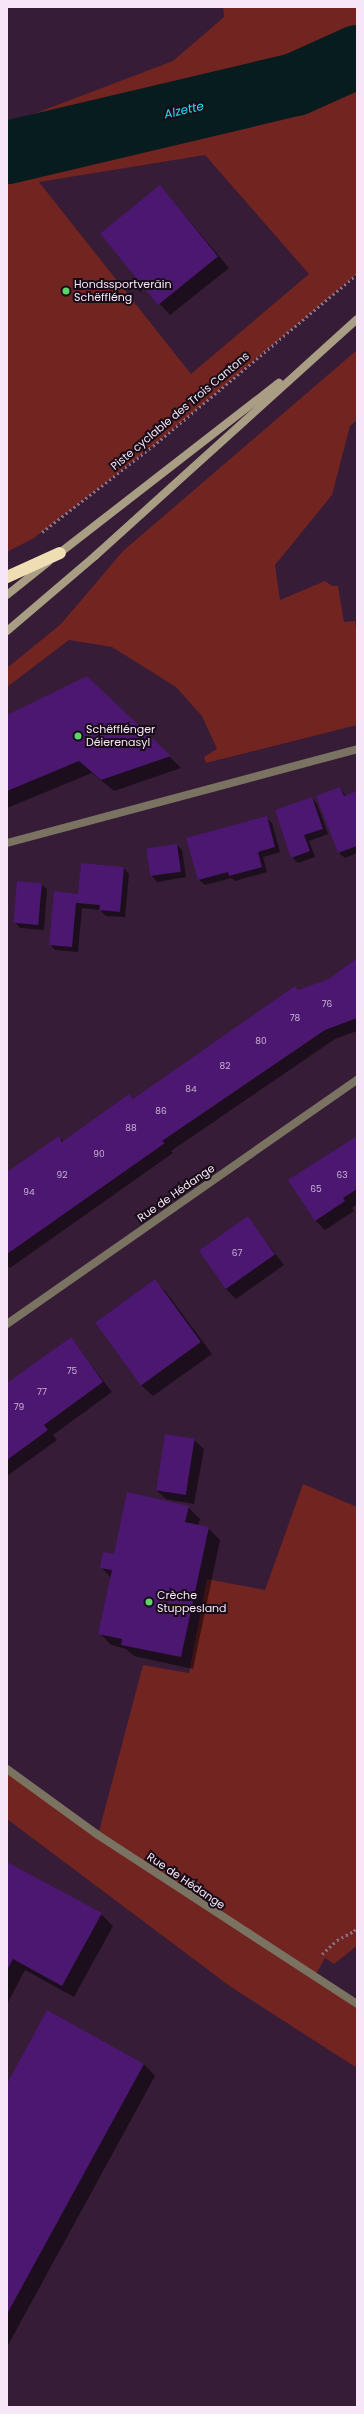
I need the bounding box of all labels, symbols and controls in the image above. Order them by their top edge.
water label: Alzette [163,98,205,122]
place label: Hondssportveräin Schëffléng [74,278,171,304]
marker: Hondssportveräin Schëffléng [61,286,71,296]
street label: Piste cyclable des Trois Cantons [108,349,252,473]
place label: Schëfflénger Déierenasyl [86,723,155,749]
marker: Schëfflénger Déierenasyl [73,731,83,741]
house number: 76 [322,999,332,1009]
house number: 78 [290,1013,300,1023]
house number: 80 [255,1036,267,1046]
house number: 82 [220,1061,230,1071]
house number: 84 [185,1084,197,1094]
house number: 86 [155,1106,167,1116]
house number: 88 [125,1123,137,1133]
house number: 90 [93,1149,105,1159]
street label: Rue de Hédange [135,1161,217,1225]
house number: 92 [57,1170,67,1180]
house number: 63 [336,1170,348,1180]
house number: 65 [310,1184,322,1194]
house number: 94 [23,1187,35,1197]
house number: 67 [232,1248,242,1258]
house number: 75 [67,1366,77,1376]
house number: 77 [37,1387,47,1397]
house number: 79 [14,1402,24,1412]
place label: Crèche Stuppesland [157,1589,227,1615]
marker: Crèche Stuppesland [144,1597,154,1607]
street label: Rue de Hédange [144,1850,228,1912]

